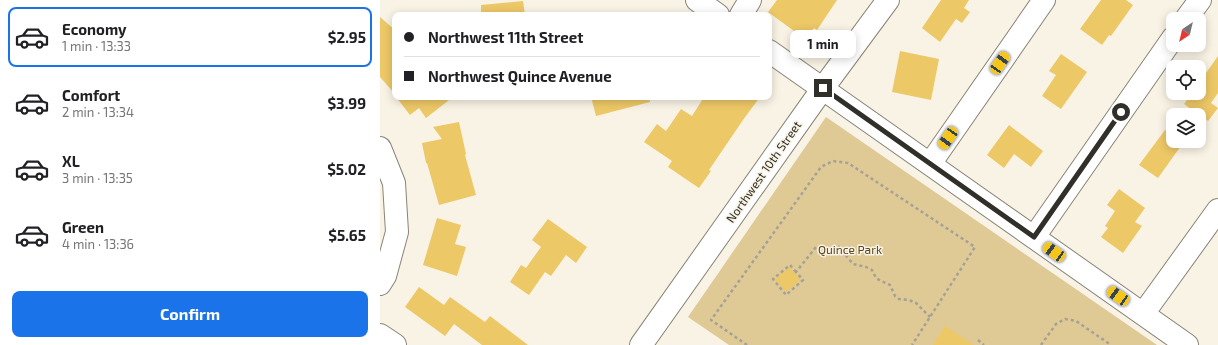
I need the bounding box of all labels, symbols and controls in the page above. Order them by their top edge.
north arrow [1166,12,1206,52]
map controls [1166,12,1206,148]
icon: car [14,19,50,55]
text: Economy [62,20,127,38]
text: $2.95 [328,28,366,46]
text: Northwest 11th Street [428,28,583,46]
callout: 1 min [790,30,856,58]
text: 1 min [807,36,839,52]
text: 1 min · 13:33 [62,38,131,54]
car [988,50,1012,76]
button: locate [1166,60,1206,100]
text: Northwest Quince Avenue [428,67,612,85]
route end [814,79,832,97]
icon: car [14,85,50,121]
text: Comfort [62,86,120,104]
text: $3.99 [327,94,366,112]
route start [1112,103,1130,121]
text: 2 min · 13:34 [62,104,134,120]
button: layers [1166,108,1206,148]
street label: Northwest 10th Street [723,118,804,225]
car [936,125,960,151]
icon: car [14,151,50,187]
text: XL [62,152,80,170]
text: $5.02 [327,160,366,178]
text: 3 min · 13:35 [62,170,133,186]
icon: car [14,217,50,253]
text: Green [62,218,104,236]
text: $5.65 [328,226,366,244]
text: 4 min · 13:36 [62,236,134,252]
car [1041,240,1067,264]
park label: Quince Park [818,242,882,257]
car [1105,284,1131,308]
button: Confirm [12,291,368,337]

